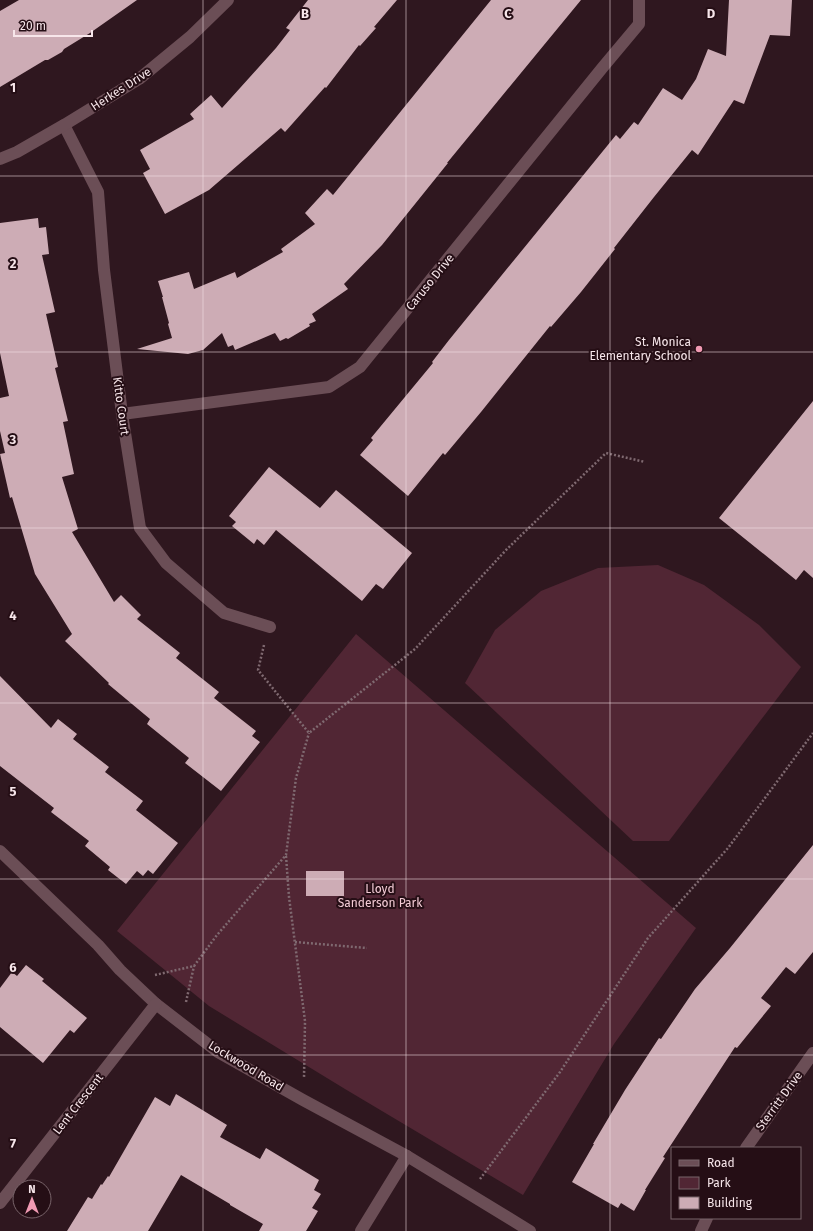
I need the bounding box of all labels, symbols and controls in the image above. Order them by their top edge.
text: B [301,6,309,21]
text: C [504,6,512,21]
text: D [707,6,716,21]
scale bar [14,12,92,38]
text: 20 m [20,19,46,33]
street label: Herkes Drive [88,64,154,114]
text: 1 [10,80,16,95]
street label: Caruso Drive [403,251,457,313]
text: 2 [10,256,17,271]
place label: St. Monica Elementary School [589,335,691,363]
marker: St. Monica Elementary School [694,344,704,354]
street label: Kitto Court [110,376,132,437]
text: 3 [9,432,17,447]
text: 4 [9,608,17,623]
text: 5 [10,784,17,799]
park label: Lloyd Sanderson Park [338,882,423,910]
text: 6 [9,960,17,975]
street label: Lockwood Road [206,1038,286,1094]
street label: Sterritt Drive [753,1069,805,1133]
street label: Lent Crescent [50,1070,106,1137]
text: 7 [10,1136,16,1151]
legend [671,1147,801,1219]
text: Road [707,1156,735,1170]
text: Park [707,1176,731,1190]
north arrow [12,1179,52,1219]
text: N [28,1183,36,1196]
text: Building [707,1196,753,1210]

